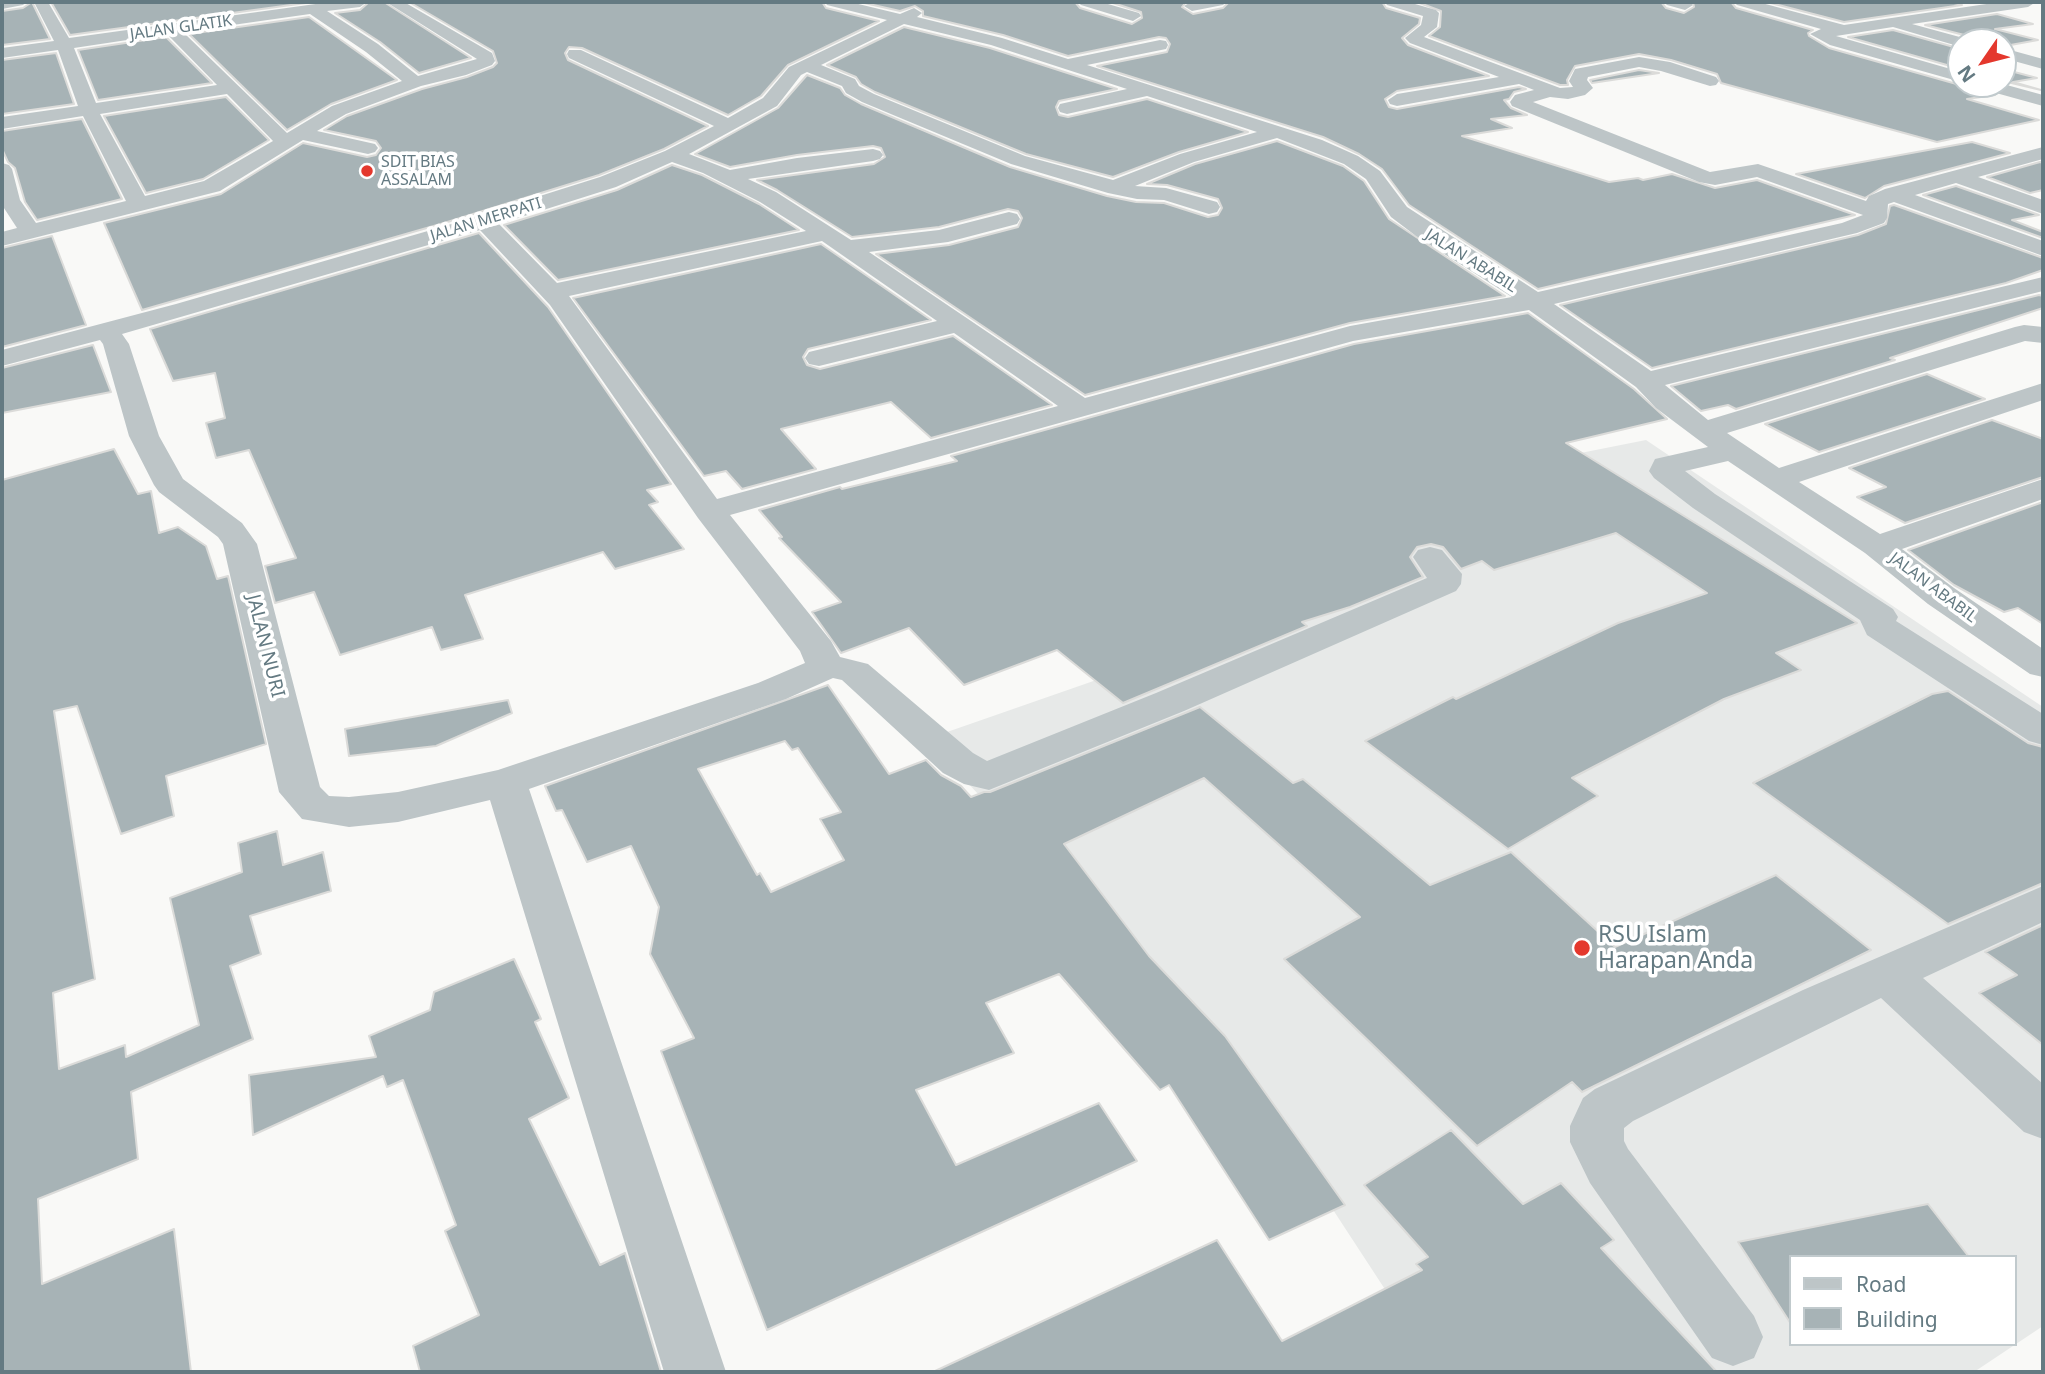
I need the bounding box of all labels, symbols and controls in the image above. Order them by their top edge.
street label: JALAN GLATIK [129,11,233,45]
north arrow [1947,28,2017,98]
text: N [1951,60,1982,88]
place label: SDIT BIAS ASSALAM [381,152,455,190]
marker: SDIT BIAS ASSALAM [359,163,375,179]
street label: JALAN MERPATI [428,194,544,246]
street label: JALAN ABABIL [1422,225,1520,297]
street label: JALAN ABABIL [1885,549,1981,627]
street label: JALAN NURI [241,592,289,700]
place label: RSU Islam Harapan Anda [1598,921,1753,975]
marker: RSU Islam Harapan Anda [1572,938,1592,958]
legend [1790,1255,2017,1346]
text: Road [1856,1270,1906,1298]
text: Building [1856,1305,1938,1333]

